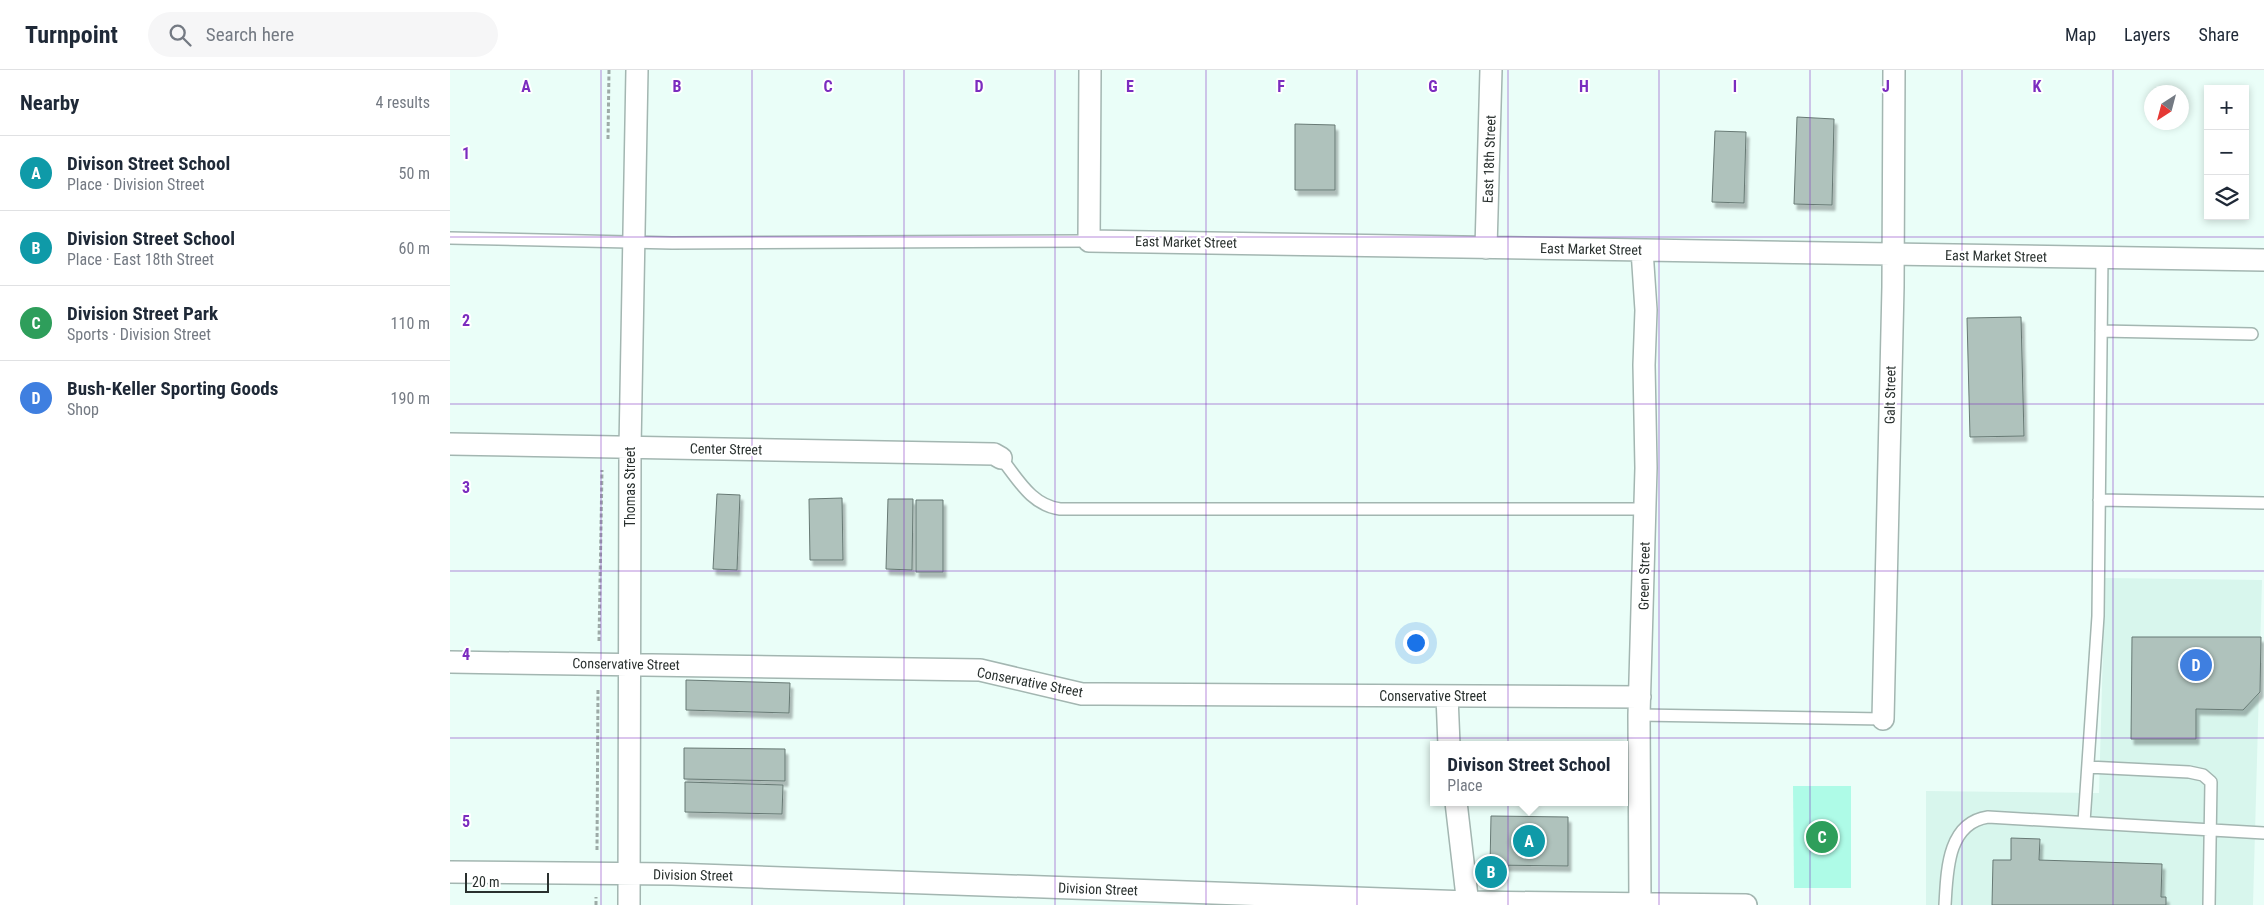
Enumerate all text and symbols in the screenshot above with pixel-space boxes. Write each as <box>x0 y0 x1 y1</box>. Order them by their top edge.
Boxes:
search box <box>148 12 498 57</box>
text: Turnpoint <box>25 21 118 49</box>
icon: search <box>166 21 194 49</box>
text: Search here <box>206 23 294 46</box>
text: Map <box>2065 24 2096 45</box>
text: Layers <box>2124 24 2171 45</box>
text: Share <box>2199 24 2239 45</box>
text: A <box>521 77 531 96</box>
text: B <box>673 77 682 96</box>
text: C <box>823 77 833 96</box>
text: D <box>974 77 984 96</box>
text: E <box>1126 77 1134 96</box>
text: F <box>1277 77 1285 96</box>
text: G <box>1428 77 1438 96</box>
text: H <box>1579 77 1589 96</box>
text: I <box>1733 77 1737 96</box>
text: J <box>1882 77 1890 96</box>
text: K <box>2033 77 2042 96</box>
north arrow <box>2144 85 2189 130</box>
map controls <box>2204 85 2249 220</box>
button: + <box>2204 85 2249 130</box>
text: Nearby <box>20 91 79 115</box>
text: 4 results <box>375 93 430 112</box>
street label: East 18th Street <box>1479 115 1499 203</box>
button: − <box>2204 130 2249 175</box>
text: 1 <box>462 144 470 163</box>
text: Divison Street School <box>67 152 230 175</box>
text: A <box>31 164 41 183</box>
text: 50 m <box>398 164 430 183</box>
text: Place · Division Street <box>67 175 205 194</box>
button: layers <box>2204 175 2249 220</box>
text: Division Street School <box>67 227 235 250</box>
street label: East Market Street <box>1135 233 1237 251</box>
text: B <box>32 239 40 258</box>
text: 60 m <box>398 239 430 258</box>
street label: East Market Street <box>1540 240 1642 258</box>
street label: East Market Street <box>1945 247 2047 265</box>
text: Place · East 18th Street <box>67 250 214 269</box>
text: Division Street Park <box>67 302 218 325</box>
text: 2 <box>462 311 470 330</box>
text: C <box>31 314 41 333</box>
text: 110 m <box>391 314 430 333</box>
text: Sports · Division Street <box>67 325 211 344</box>
street label: Galt Street <box>1881 366 1899 424</box>
text: Bush-Keller Sporting Goods <box>67 377 278 400</box>
text: D <box>31 389 41 408</box>
text: 190 m <box>391 389 430 408</box>
text: Shop <box>67 400 99 419</box>
street label: Center Street <box>690 440 762 458</box>
street label: Thomas Street <box>622 447 638 527</box>
text: 3 <box>462 478 470 497</box>
street label: Green Street <box>1635 542 1653 610</box>
your location <box>1403 630 1429 656</box>
text: 4 <box>462 645 470 664</box>
pin: D <box>2180 646 2212 684</box>
street label: Conservative Street <box>572 655 680 673</box>
street label: Conservative Street <box>976 664 1084 700</box>
street label: Conservative Street <box>1379 688 1487 704</box>
popup <box>1430 741 1628 806</box>
text: Divison Street School <box>1447 753 1611 776</box>
text: Place <box>1447 776 1482 795</box>
text: 5 <box>462 812 470 831</box>
pin: C <box>1806 818 1838 856</box>
pin: A <box>1513 822 1545 860</box>
pin: B <box>1475 853 1507 891</box>
street label: Division Street <box>653 866 733 884</box>
scale bar <box>465 870 549 893</box>
text: 20 m <box>472 874 500 890</box>
street label: Division Street <box>1058 880 1138 898</box>

